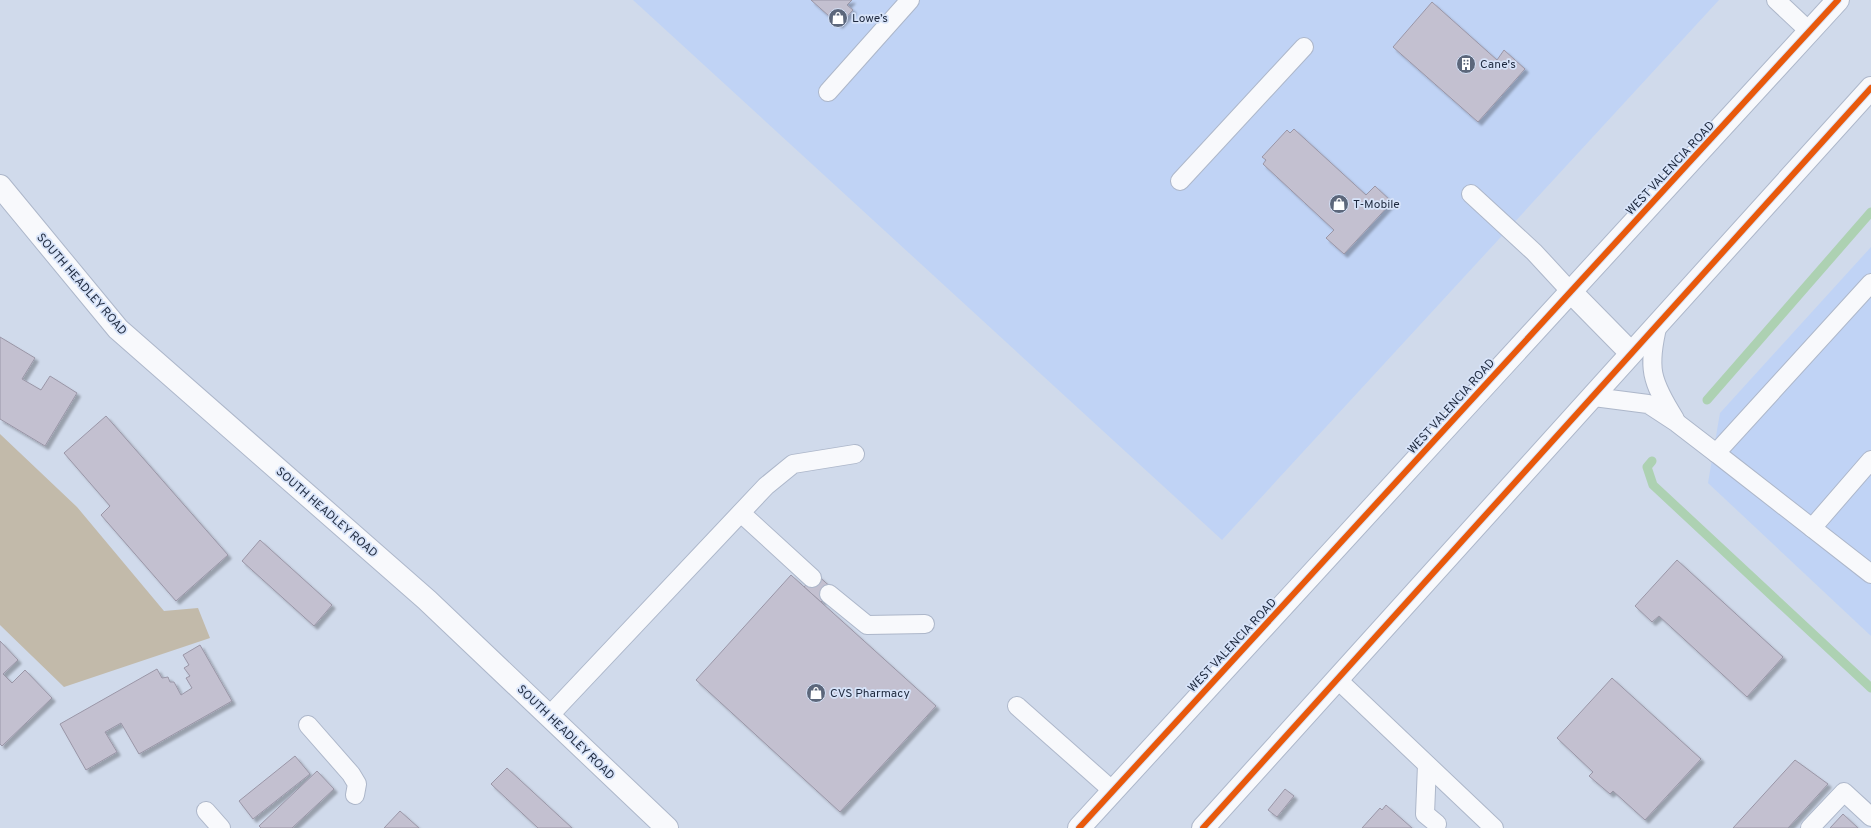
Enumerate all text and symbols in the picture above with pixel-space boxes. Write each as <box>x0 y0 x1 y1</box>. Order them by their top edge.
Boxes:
shop icon: Lowe’s <box>827 7 849 29</box>
place label: Lowe’s <box>852 11 888 27</box>
building icon: Cane's <box>1455 53 1477 75</box>
place label: Cane's <box>1480 57 1516 73</box>
street label: WEST VALENCIA ROAD <box>1623 118 1719 219</box>
shop icon: T-Mobile <box>1328 193 1350 215</box>
place label: T-Mobile <box>1353 197 1400 213</box>
street label: SOUTH HEADLEY ROAD <box>33 230 130 339</box>
street label: WEST VALENCIA ROAD <box>1405 355 1499 458</box>
street label: SOUTH HEADLEY ROAD <box>272 464 381 561</box>
street label: WEST VALENCIA ROAD <box>1185 595 1281 696</box>
street label: SOUTH HEADLEY ROAD <box>513 682 618 784</box>
shop icon: CVS Pharmacy <box>805 682 827 704</box>
place label: CVS Pharmacy <box>830 686 910 702</box>

